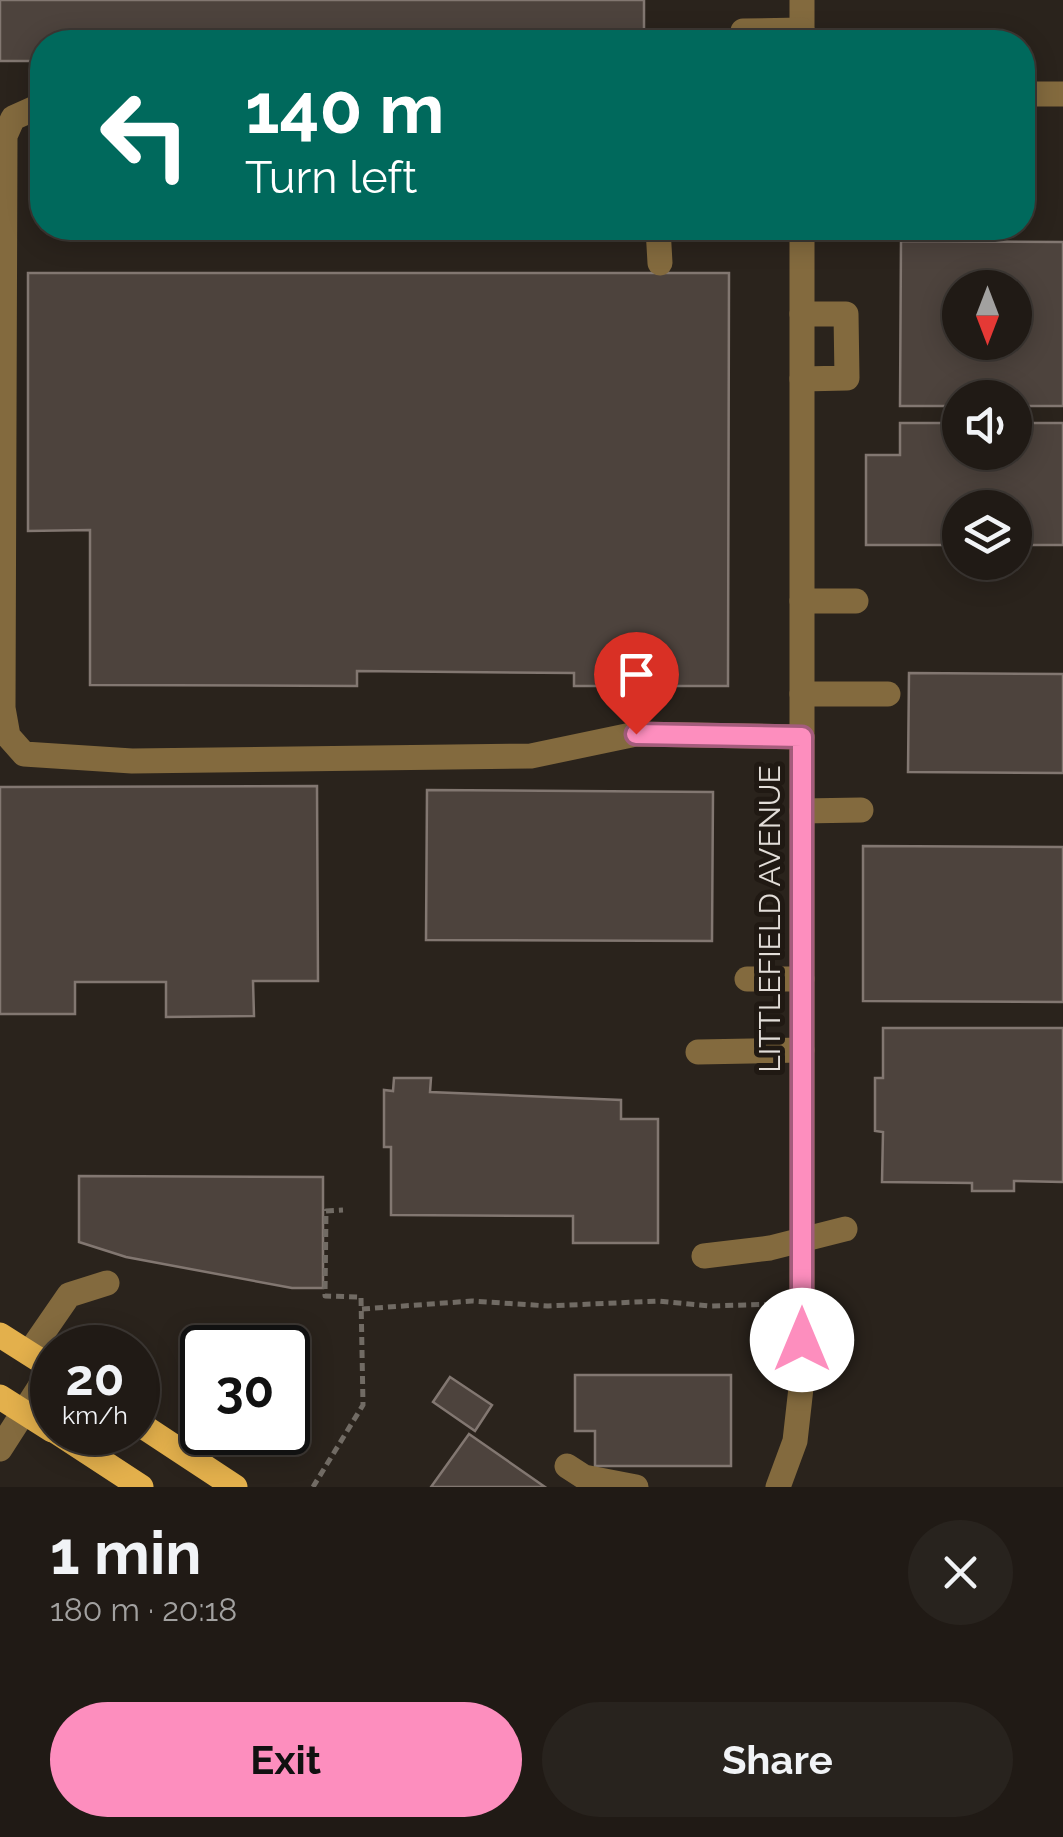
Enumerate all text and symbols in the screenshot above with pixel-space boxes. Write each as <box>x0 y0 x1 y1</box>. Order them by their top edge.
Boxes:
text: 140 m <box>245 67 445 149</box>
icon: left <box>80 70 210 200</box>
text: Turn left <box>245 151 417 204</box>
north arrow <box>942 270 1032 360</box>
map controls <box>942 270 1032 580</box>
button: sound <box>942 380 1032 470</box>
button: layers <box>942 490 1032 580</box>
pin <box>594 632 679 735</box>
icon: arrive <box>609 647 664 702</box>
street label: LITTLEFIELD AVENUE <box>752 765 787 1073</box>
position arrow <box>750 1288 854 1392</box>
speed limit sign: 30 <box>180 1325 310 1455</box>
text: 20 <box>66 1348 124 1407</box>
text: km/h <box>62 1400 128 1430</box>
text: 1 min <box>50 1518 201 1588</box>
button: close <box>908 1520 1013 1625</box>
text: 180 m · 20:18 <box>50 1591 237 1628</box>
button: Exit <box>50 1702 522 1817</box>
button: Share <box>542 1702 1013 1817</box>

